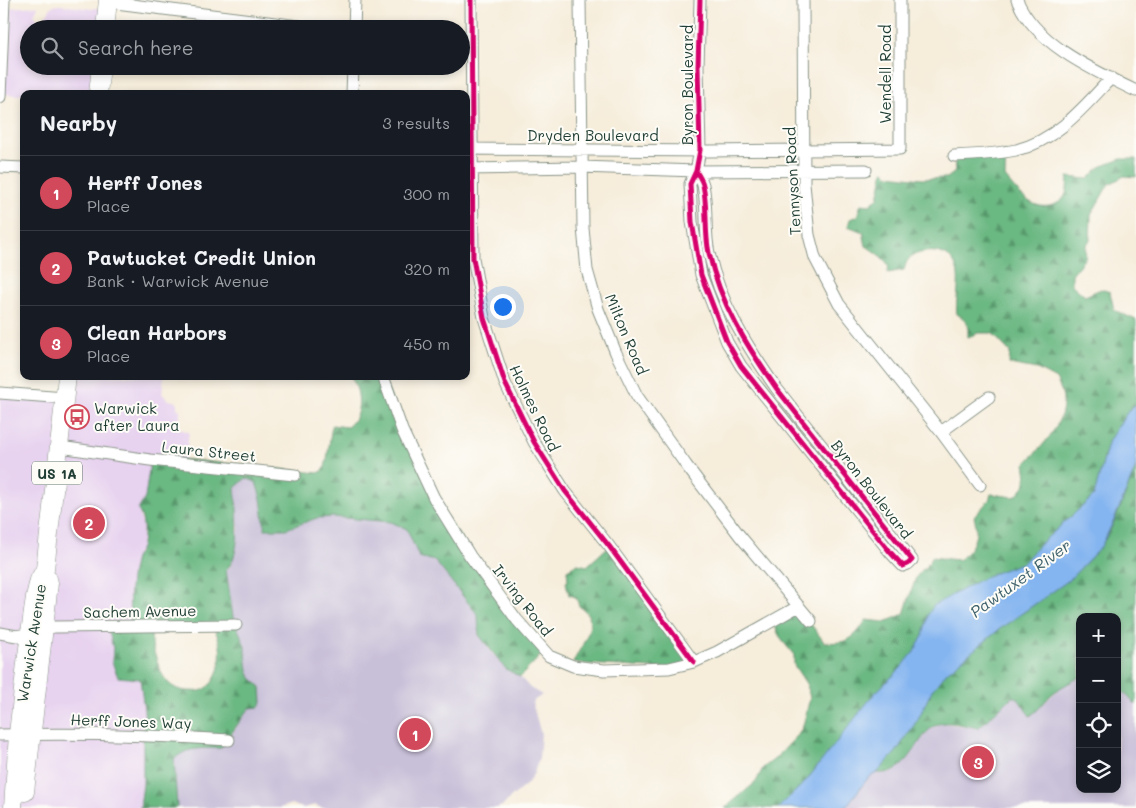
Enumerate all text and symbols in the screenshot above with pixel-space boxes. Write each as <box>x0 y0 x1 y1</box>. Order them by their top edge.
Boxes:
search box <box>20 20 470 75</box>
street label: Wendell Road <box>875 24 895 124</box>
street label: Byron Boulevard <box>677 25 697 145</box>
icon: search <box>38 34 66 62</box>
text: Search here <box>78 35 194 60</box>
text: Nearby <box>40 109 117 136</box>
text: 3 results <box>382 112 450 133</box>
street label: Dryden Boulevard <box>527 125 659 145</box>
street label: Tennyson Road <box>779 126 805 236</box>
text: Herff Jones <box>87 170 202 195</box>
text: 1 <box>52 183 60 204</box>
text: 300 m <box>403 183 450 204</box>
text: Place <box>87 195 130 216</box>
text: Pawtucket Credit Union <box>87 245 316 270</box>
text: 2 <box>52 258 60 279</box>
text: 320 m <box>404 258 450 279</box>
text: Bank · Warwick Avenue <box>87 270 269 291</box>
street label: Milton Road <box>601 290 653 378</box>
your location <box>490 294 516 320</box>
text: Clean Harbors <box>87 320 227 345</box>
text: 3 <box>51 333 61 354</box>
text: 450 m <box>404 333 450 354</box>
text: Place <box>87 345 130 366</box>
street label: Holmes Road <box>505 361 565 455</box>
place label: Warwick after Laura <box>94 398 180 435</box>
bus stop icon: Warwick after Laura <box>64 404 90 430</box>
street label: Byron Boulevard <box>827 435 917 543</box>
street label: Laura Street <box>161 436 257 466</box>
road number: US 1A <box>32 462 82 484</box>
pin: 2 <box>73 504 105 542</box>
water label: Pawtuxet River <box>965 534 1075 622</box>
street label: Irving Road <box>489 560 557 640</box>
street label: Warwick Avenue <box>12 582 50 704</box>
street label: Sachem Avenue <box>83 600 197 622</box>
map controls <box>1076 613 1121 793</box>
button: + <box>1076 613 1121 658</box>
button: − <box>1076 658 1121 703</box>
button: locate <box>1076 703 1121 748</box>
street label: Herff Jones Way <box>70 709 192 733</box>
pin: 1 <box>399 715 431 753</box>
pin: 3 <box>962 743 994 781</box>
button: layers <box>1076 748 1121 793</box>

